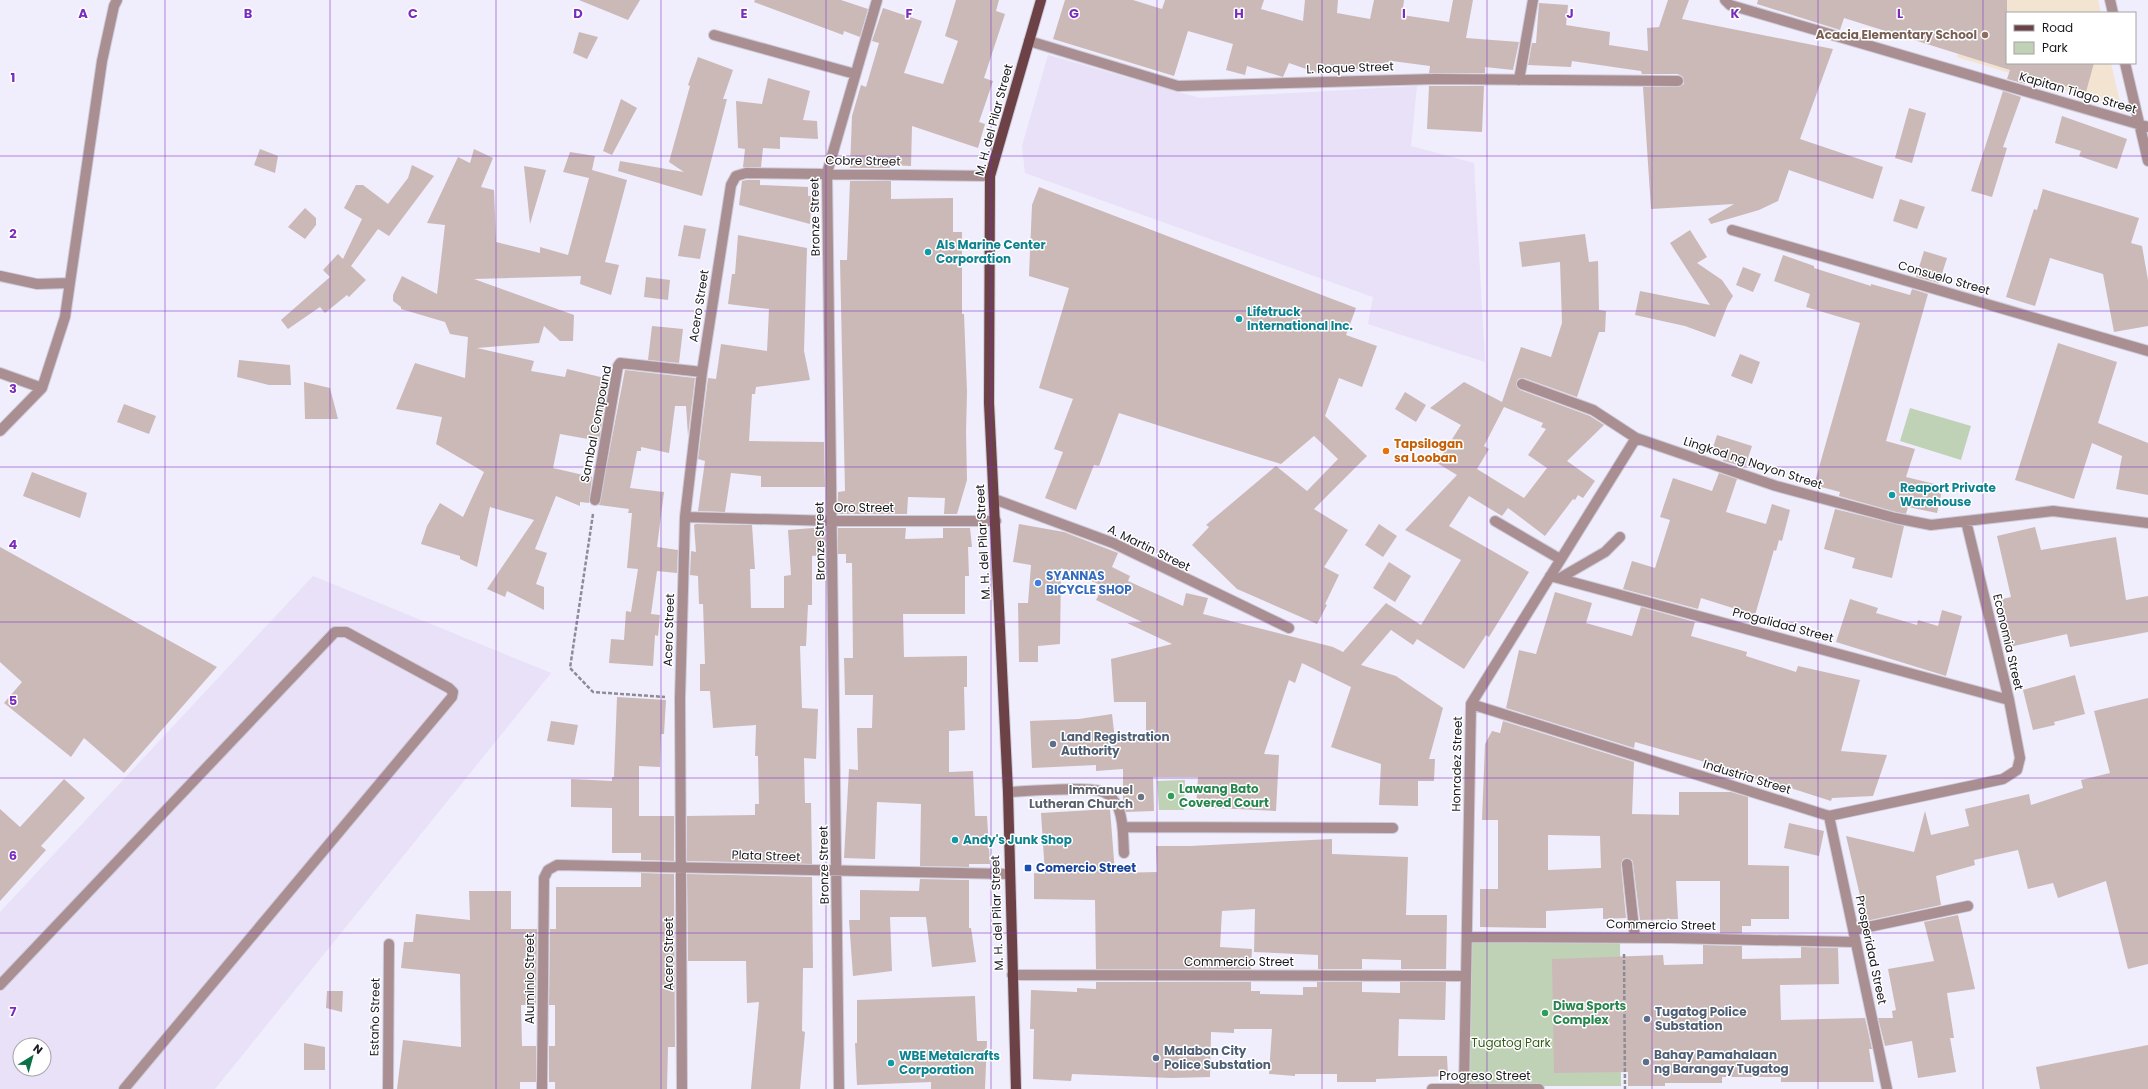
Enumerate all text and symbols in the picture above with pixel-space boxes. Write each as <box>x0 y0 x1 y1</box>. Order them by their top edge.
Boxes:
text: A <box>78 4 88 23</box>
text: B <box>244 4 253 23</box>
text: C <box>408 4 418 23</box>
text: D <box>573 4 583 23</box>
text: E <box>740 4 748 23</box>
text: F <box>905 4 913 23</box>
text: G <box>1069 4 1079 23</box>
text: H <box>1234 4 1244 23</box>
text: I <box>1402 4 1406 23</box>
text: J <box>1566 4 1574 23</box>
text: K <box>1730 4 1740 23</box>
text: L <box>1897 4 1903 23</box>
legend <box>2006 12 2136 64</box>
text: Road <box>2042 19 2073 36</box>
place label: Acacia Elementary School <box>1816 26 1977 43</box>
marker: Acacia Elementary School <box>1980 30 1990 40</box>
text: Park <box>2042 39 2069 56</box>
street label: L. Roque Street <box>1306 57 1394 78</box>
street label: M. H. del Pilar Street <box>970 62 1017 178</box>
text: 1 <box>11 68 15 87</box>
street label: Kapitan Tiago Street <box>2017 68 2139 117</box>
street label: Cobre Street <box>825 151 901 170</box>
street label: Bronze Street <box>805 178 824 256</box>
text: 2 <box>9 224 17 243</box>
place label: Als Marine Center Corporation <box>936 236 1046 267</box>
marker: Als Marine Center Corporation <box>923 247 933 257</box>
street label: Consuelo Street <box>1896 256 1992 299</box>
street label: Acero Street <box>684 268 713 343</box>
place label: Lifetruck International Inc. <box>1247 303 1353 334</box>
marker: Lifetruck International Inc. <box>1234 314 1244 324</box>
street label: Sambal Compound <box>576 364 615 484</box>
text: 3 <box>9 379 17 398</box>
street label: Lingkod ng Nayon Street <box>1682 432 1825 493</box>
place label: Tapsilogan sa Looban <box>1394 435 1463 466</box>
marker: Tapsilogan sa Looban <box>1381 446 1391 456</box>
place label: Reaport Private Warehouse <box>1900 479 1996 510</box>
street label: M. H. del Pilar Street <box>971 484 994 600</box>
marker: Reaport Private Warehouse <box>1887 490 1897 500</box>
street label: Oro Street <box>834 499 894 516</box>
street label: Bronze Street <box>810 502 829 580</box>
street label: A. Martin Street <box>1105 520 1193 575</box>
text: 4 <box>9 535 18 554</box>
place label: SYANNAS BICYCLE SHOP <box>1046 567 1132 598</box>
marker: SYANNAS BICYCLE SHOP <box>1033 578 1043 588</box>
street label: Economia Street <box>1989 592 2028 692</box>
street label: Acero Street <box>659 593 678 667</box>
street label: Progalidad Street <box>1731 603 1836 646</box>
text: 5 <box>9 691 17 710</box>
street label: Honradez Street <box>1447 716 1466 812</box>
place label: Land Registration Authority <box>1061 728 1170 759</box>
marker: Land Registration Authority <box>1048 739 1058 749</box>
street label: Industria Street <box>1701 755 1793 798</box>
place label: Lawang Bato Covered Court <box>1179 780 1269 811</box>
place label: Immanuel Lutheran Church <box>1029 781 1133 812</box>
marker: Lawang Bato Covered Court <box>1166 791 1176 801</box>
marker: Immanuel Lutheran Church <box>1136 792 1146 802</box>
street label: Bronze Street <box>814 826 833 904</box>
place label: Andy's Junk Shop <box>963 831 1072 848</box>
marker: Andy's Junk Shop <box>950 835 960 845</box>
text: 6 <box>9 846 17 865</box>
street label: Plata Street <box>731 846 801 865</box>
street label: M. H. del Pilar Street <box>986 855 1007 971</box>
place label: Comercio Street <box>1036 859 1136 876</box>
marker: Comercio Street <box>1023 863 1033 873</box>
street label: Prosperidad Street <box>1852 894 1891 1006</box>
street label: Commercio Street <box>1606 915 1716 934</box>
street label: Acero Street <box>660 917 677 991</box>
street label: Aluminio Street <box>521 934 538 1024</box>
street label: Commercio Street <box>1184 953 1294 970</box>
street label: Estaño Street <box>365 978 384 1056</box>
place label: Diwa Sports Complex <box>1553 997 1627 1028</box>
text: 7 <box>10 1002 17 1021</box>
place label: Tugatog Police Substation <box>1655 1003 1747 1034</box>
marker: Diwa Sports Complex <box>1540 1008 1550 1018</box>
marker: Tugatog Police Substation <box>1642 1014 1652 1024</box>
park label: Tugatog Park <box>1471 1034 1552 1051</box>
north arrow <box>12 1037 52 1077</box>
text: N <box>30 1040 46 1058</box>
place label: Malabon City Police Substation <box>1164 1042 1271 1073</box>
place label: Bahay Pamahalaan ng Barangay Tugatog <box>1654 1046 1789 1077</box>
place label: WBE Metalcrafts Corporation <box>899 1047 1000 1078</box>
marker: Malabon City Police Substation <box>1151 1053 1161 1063</box>
marker: Bahay Pamahalaan ng Barangay Tugatog <box>1641 1057 1651 1067</box>
marker: WBE Metalcrafts Corporation <box>886 1058 896 1068</box>
street label: Progreso Street <box>1439 1067 1531 1084</box>

